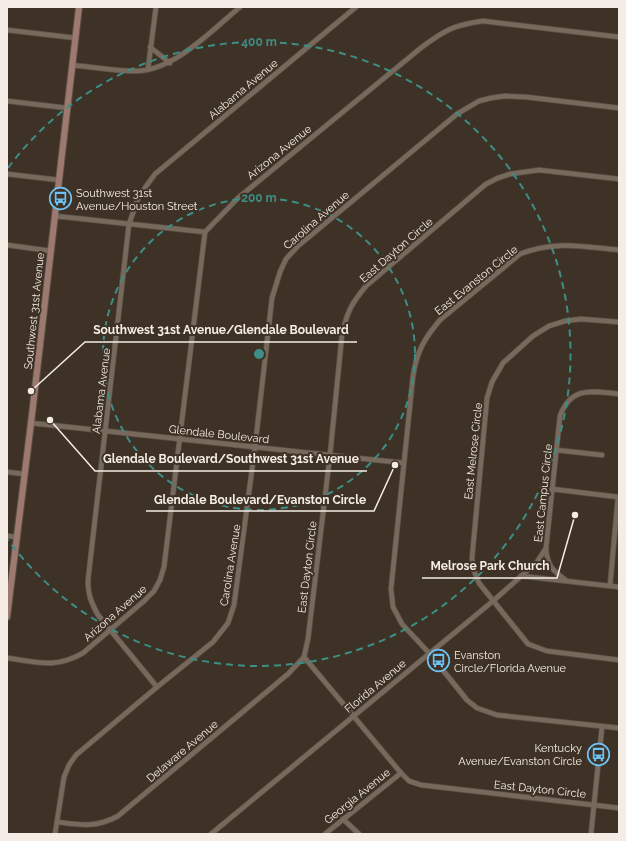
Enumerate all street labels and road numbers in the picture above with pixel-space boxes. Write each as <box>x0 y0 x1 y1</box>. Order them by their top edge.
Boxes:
street label: Alabama Avenue <box>206 56 281 122</box>
street label: Arizona Avenue <box>245 122 315 182</box>
street label: Carolina Avenue <box>281 188 352 252</box>
street label: East Dayton Circle <box>357 215 436 286</box>
street label: East Evanston Circle <box>432 243 521 318</box>
street label: Southwest 31st Avenue <box>22 251 47 370</box>
street label: Alabama Avenue <box>90 347 113 435</box>
street label: East Melrose Circle <box>462 401 485 500</box>
street label: Glendale Boulevard <box>168 423 270 446</box>
street label: East Campus Circle <box>532 443 555 543</box>
street label: East Dayton Circle <box>295 520 320 614</box>
street label: Carolina Avenue <box>218 523 243 607</box>
street label: Arizona Avenue <box>81 582 150 644</box>
street label: Florida Avenue <box>342 657 409 716</box>
street label: Delaware Avenue <box>144 717 221 785</box>
street label: Georgia Avenue <box>322 766 393 827</box>
street label: East Dayton Circle <box>493 778 587 801</box>

